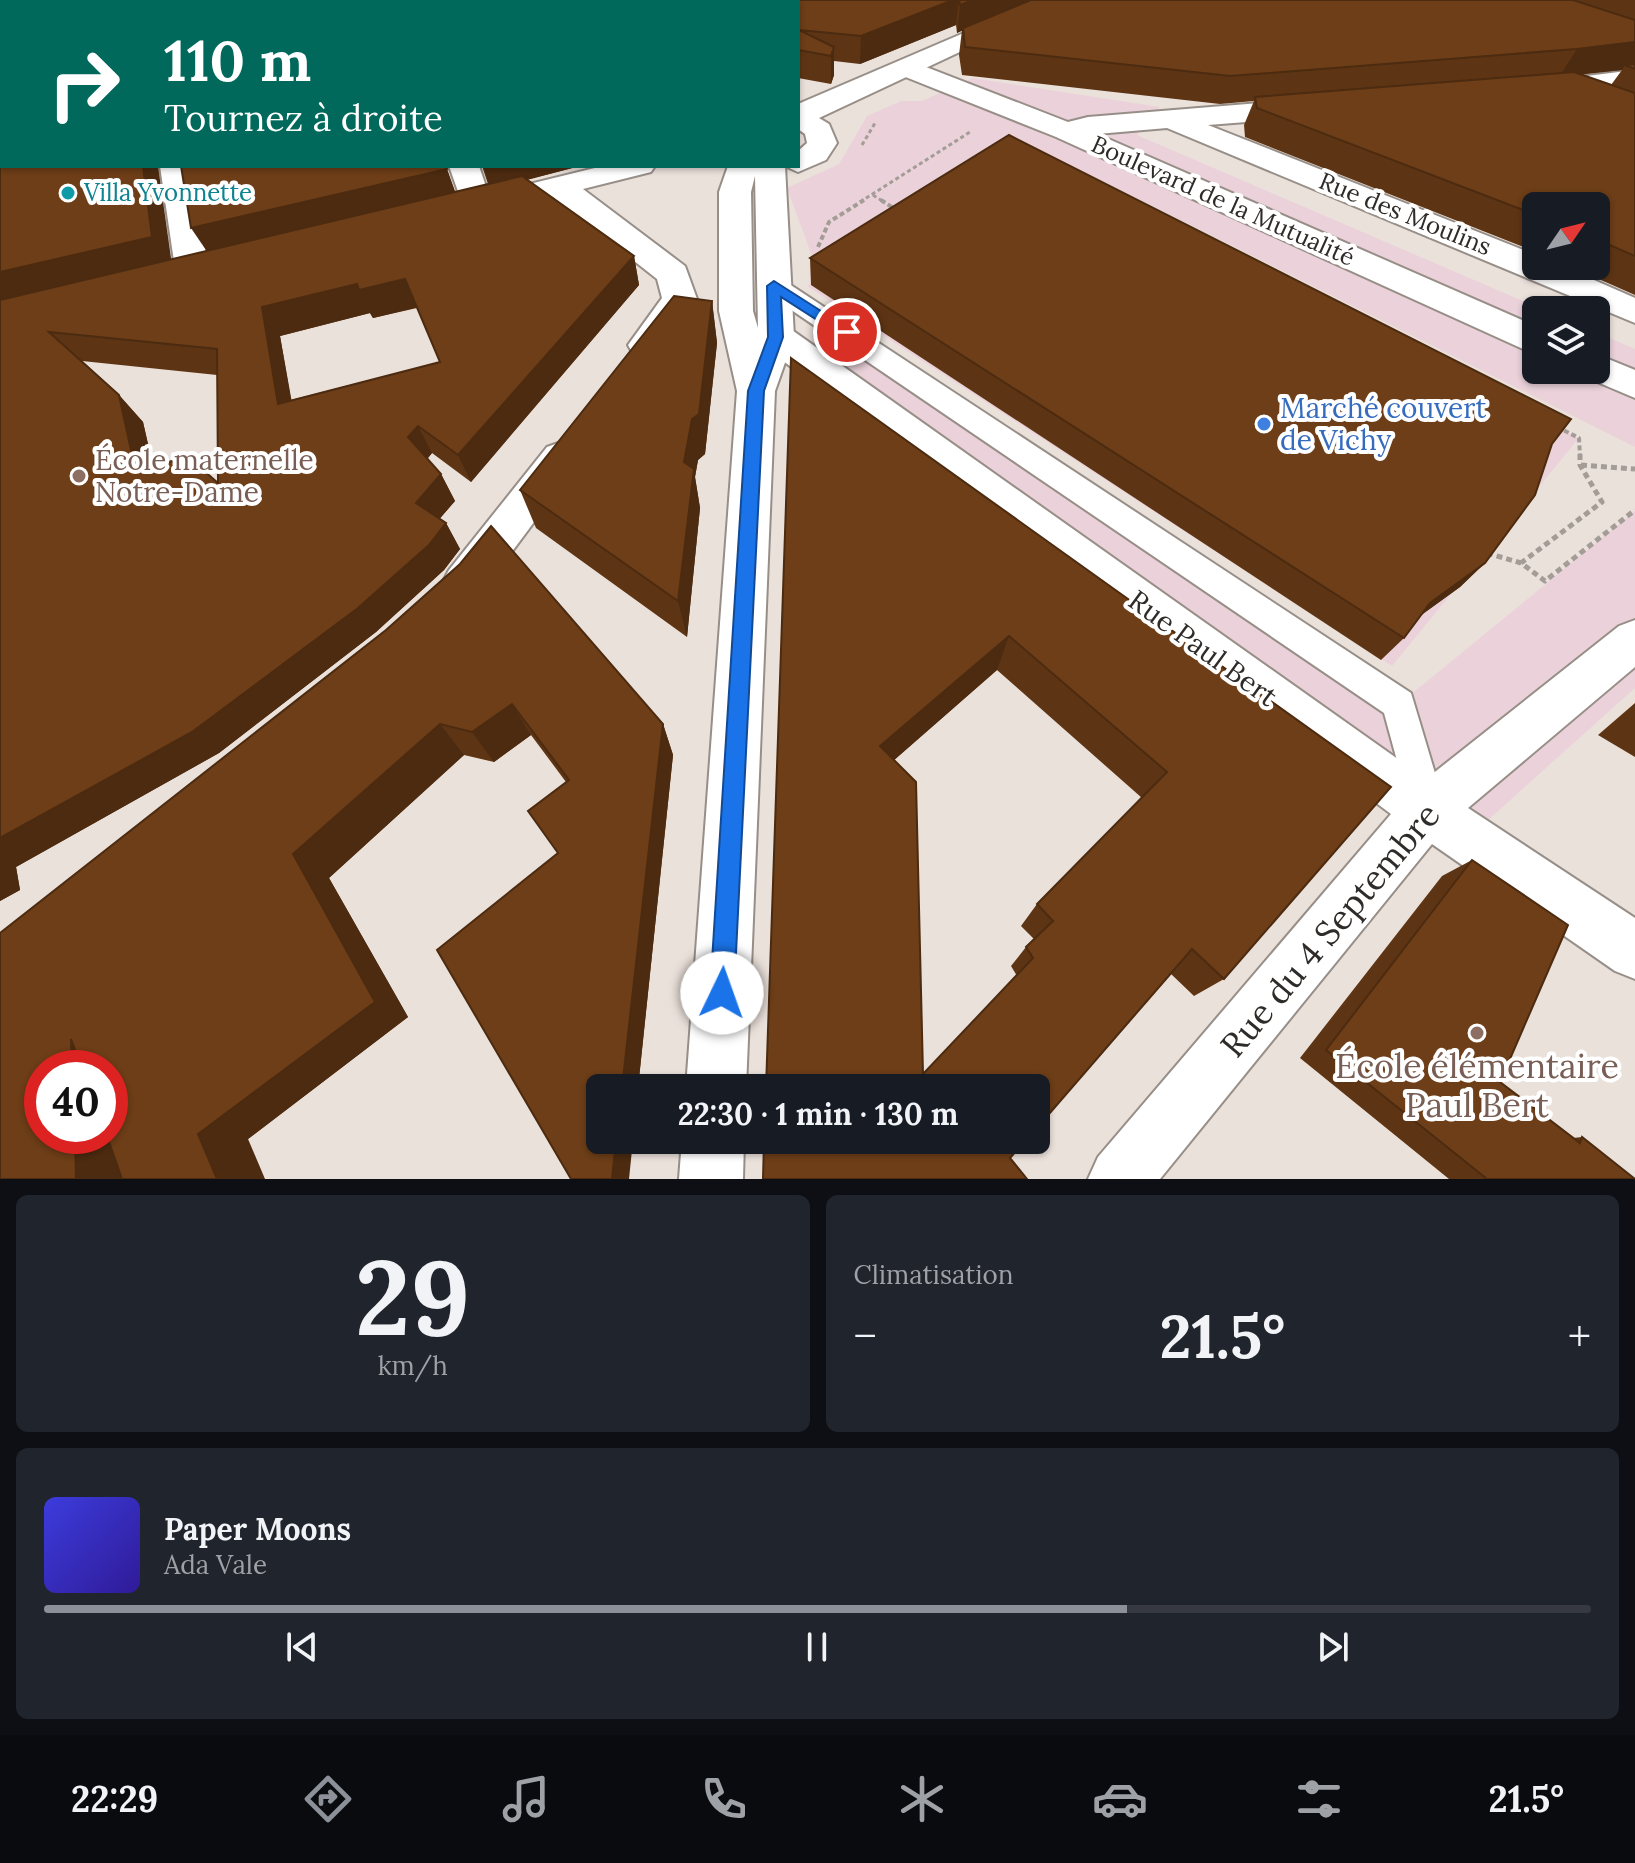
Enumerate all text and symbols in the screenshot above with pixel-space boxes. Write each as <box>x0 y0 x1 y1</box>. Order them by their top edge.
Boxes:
text: 110 m <box>164 25 311 96</box>
icon: right <box>32 32 136 136</box>
text: Tournez à droite <box>164 95 443 141</box>
street label: Boulevard de la Mutualité <box>1087 128 1360 273</box>
street label: Rue des Moulins <box>1315 165 1496 262</box>
place label: Villa Yvonnette <box>83 177 252 208</box>
marker: Villa Yvonnette <box>59 184 77 202</box>
north arrow <box>1522 192 1610 280</box>
map controls <box>1522 192 1610 384</box>
button: layers <box>1522 296 1610 384</box>
pin <box>813 298 881 366</box>
icon: arrive <box>825 310 869 354</box>
place label: Marché couvert de Vichy <box>1280 390 1486 458</box>
marker: Marché couvert de Vichy <box>1255 415 1273 433</box>
place label: École maternelle Notre-Dame <box>95 442 314 510</box>
marker: École maternelle Notre-Dame <box>70 467 88 485</box>
street label: Rue Paul Bert <box>1121 582 1285 714</box>
street label: Rue du 4 Septembre <box>1211 794 1449 1066</box>
position arrow <box>680 951 764 1035</box>
marker: École élémentaire Paul Bert <box>1468 1024 1486 1042</box>
place label: École élémentaire Paul Bert <box>1335 1044 1619 1126</box>
speed limit sign: 40 <box>24 1050 128 1154</box>
text: 22:30 · 1 min · 130 m <box>678 1095 958 1133</box>
text: 29 <box>355 1230 470 1363</box>
text: Climatisation <box>854 1258 1014 1291</box>
text: 21.5° <box>1159 1298 1285 1374</box>
text: − <box>854 1308 877 1364</box>
text: + <box>1568 1308 1591 1364</box>
text: km/h <box>378 1349 448 1382</box>
text: Paper Moons <box>164 1510 351 1548</box>
text: Ada Vale <box>164 1548 267 1581</box>
icon: previous <box>280 1625 324 1669</box>
icon: pause <box>795 1625 839 1669</box>
icon: next <box>1311 1625 1355 1669</box>
icon: directions <box>300 1771 356 1827</box>
icon: music <box>498 1771 554 1827</box>
icon: phone <box>696 1771 752 1827</box>
icon: climate <box>894 1771 950 1827</box>
icon: car <box>1092 1771 1148 1827</box>
icon: filters <box>1291 1771 1347 1827</box>
text: 22:29 <box>71 1776 158 1822</box>
text: 21.5° <box>1489 1776 1564 1822</box>

